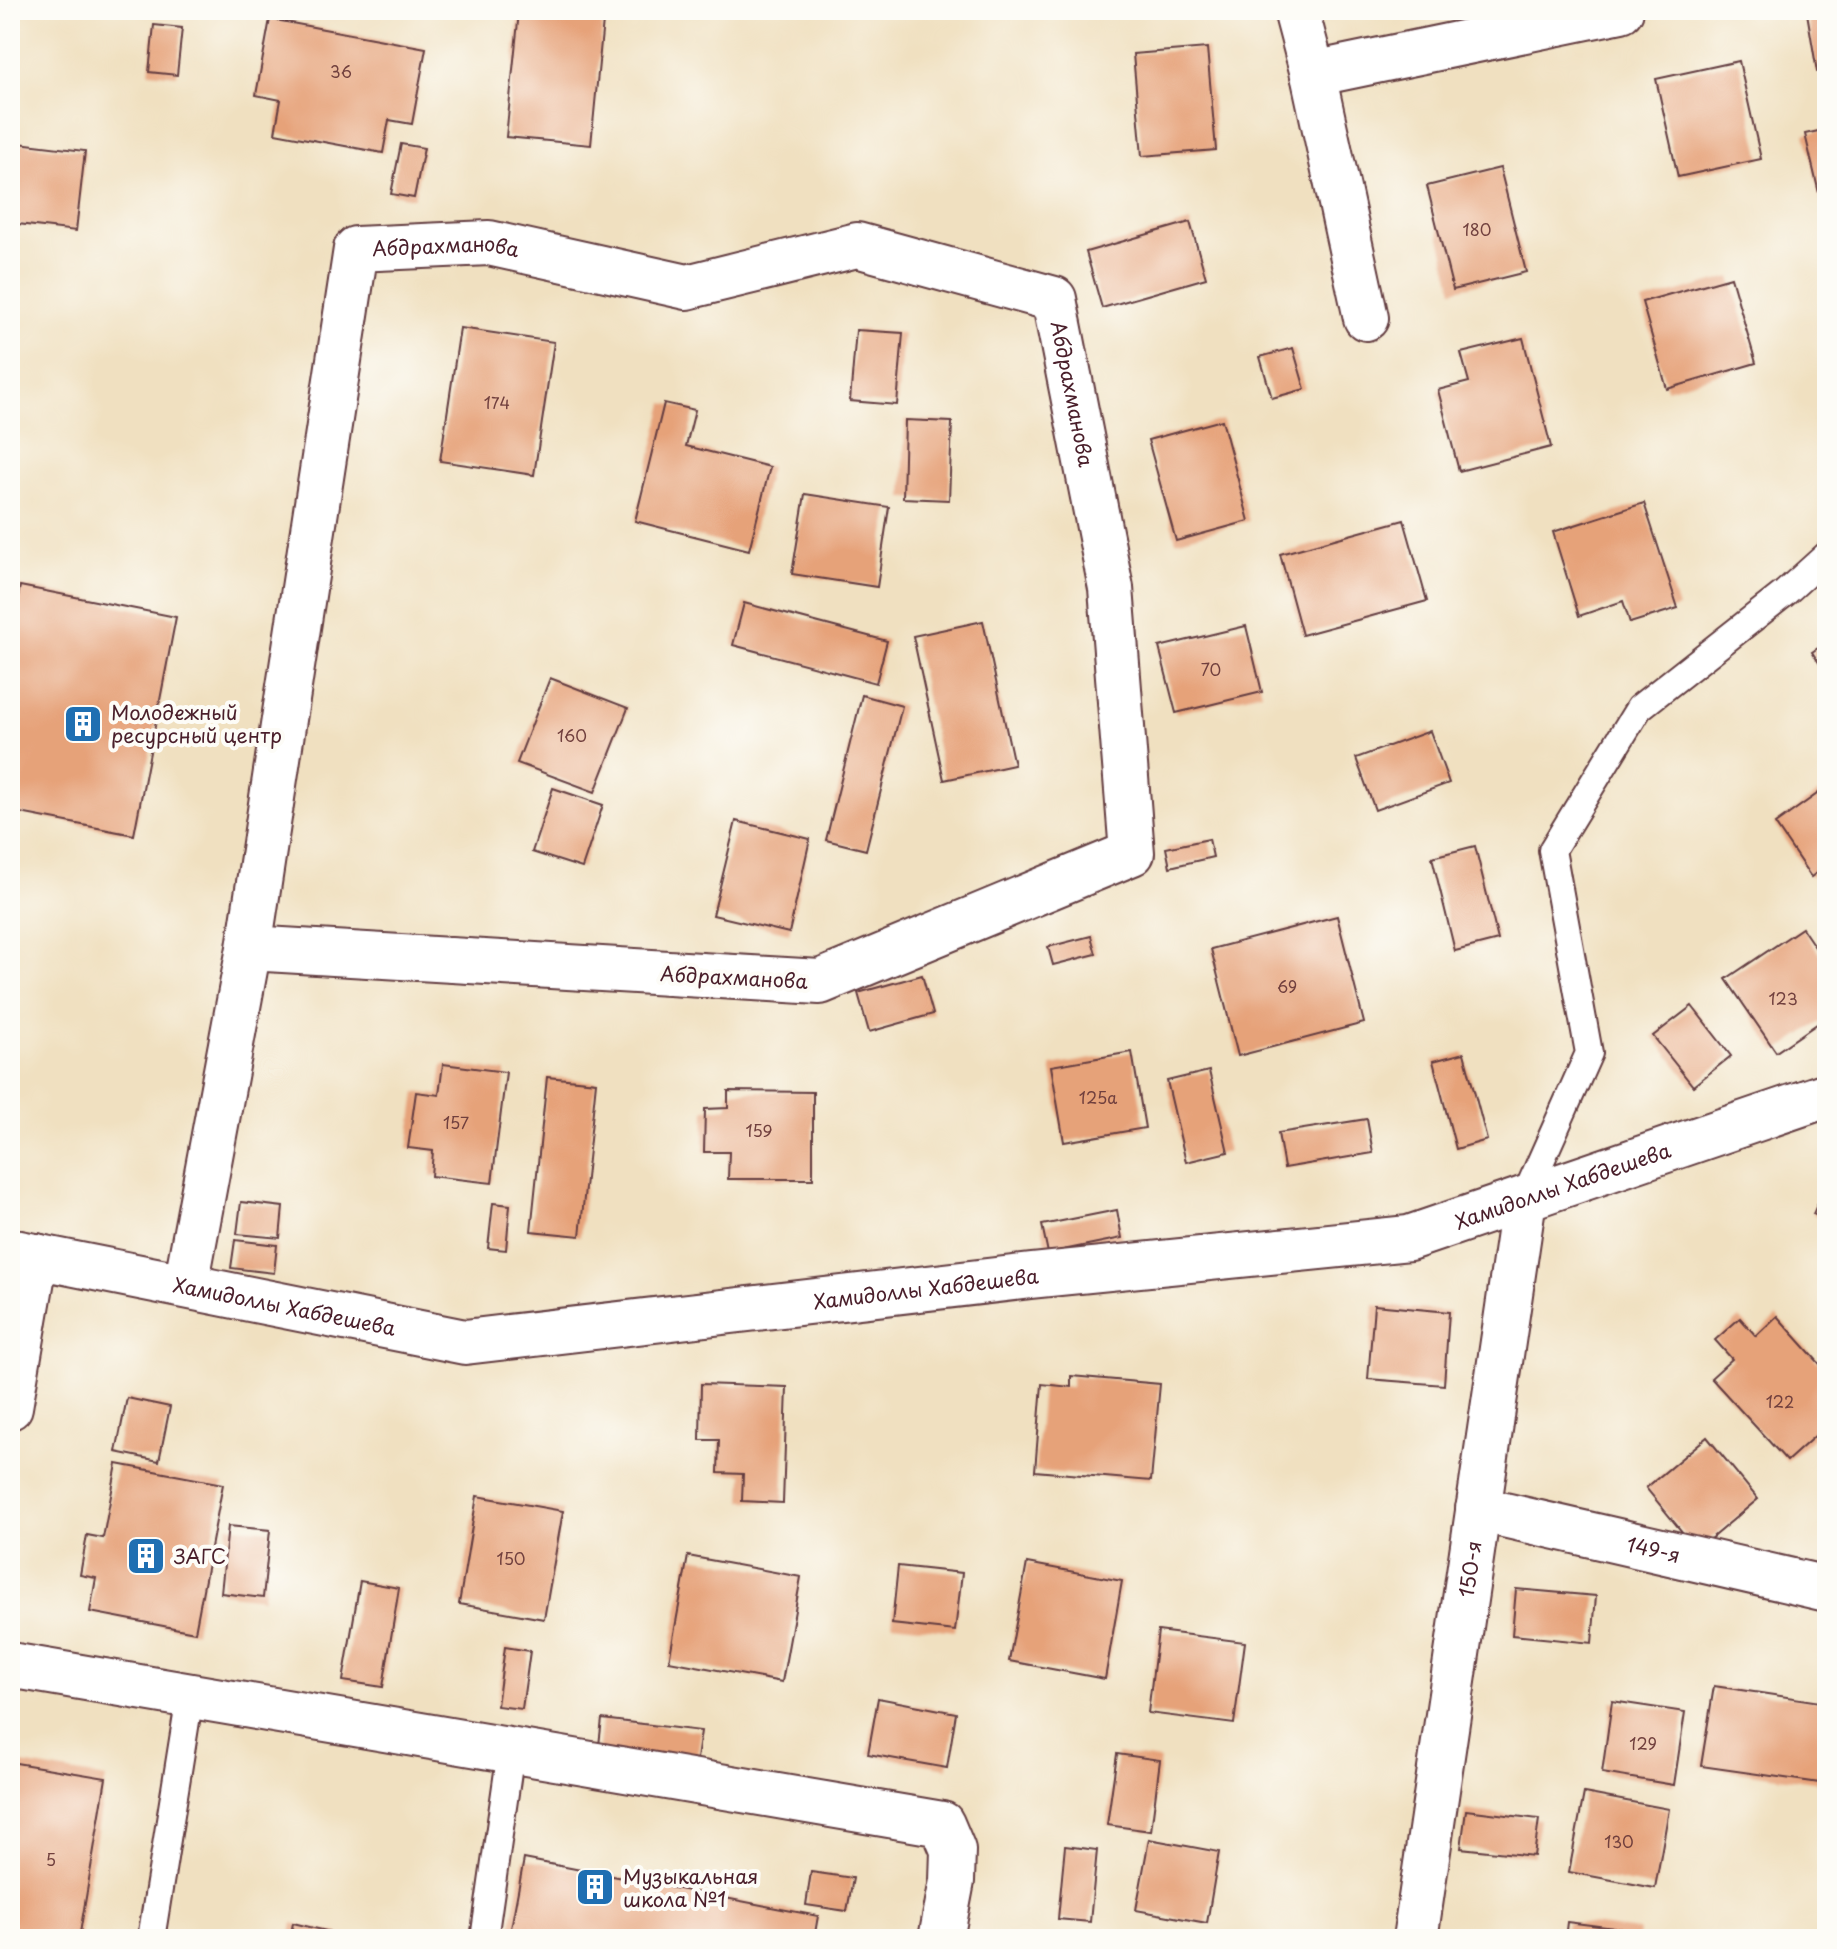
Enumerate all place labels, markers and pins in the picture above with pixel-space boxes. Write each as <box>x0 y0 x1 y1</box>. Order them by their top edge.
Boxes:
place label: Молодежный ресурсный центр <box>111 697 282 750</box>
building icon: Молодежный ресурсный центр <box>62 703 104 745</box>
building icon: ЗАГС <box>125 1535 167 1577</box>
place label: ЗАГС <box>173 1541 226 1571</box>
place label: Музыкальная школа №1 <box>623 1861 758 1914</box>
building icon: Музыкальная школа №1 <box>574 1866 616 1908</box>

